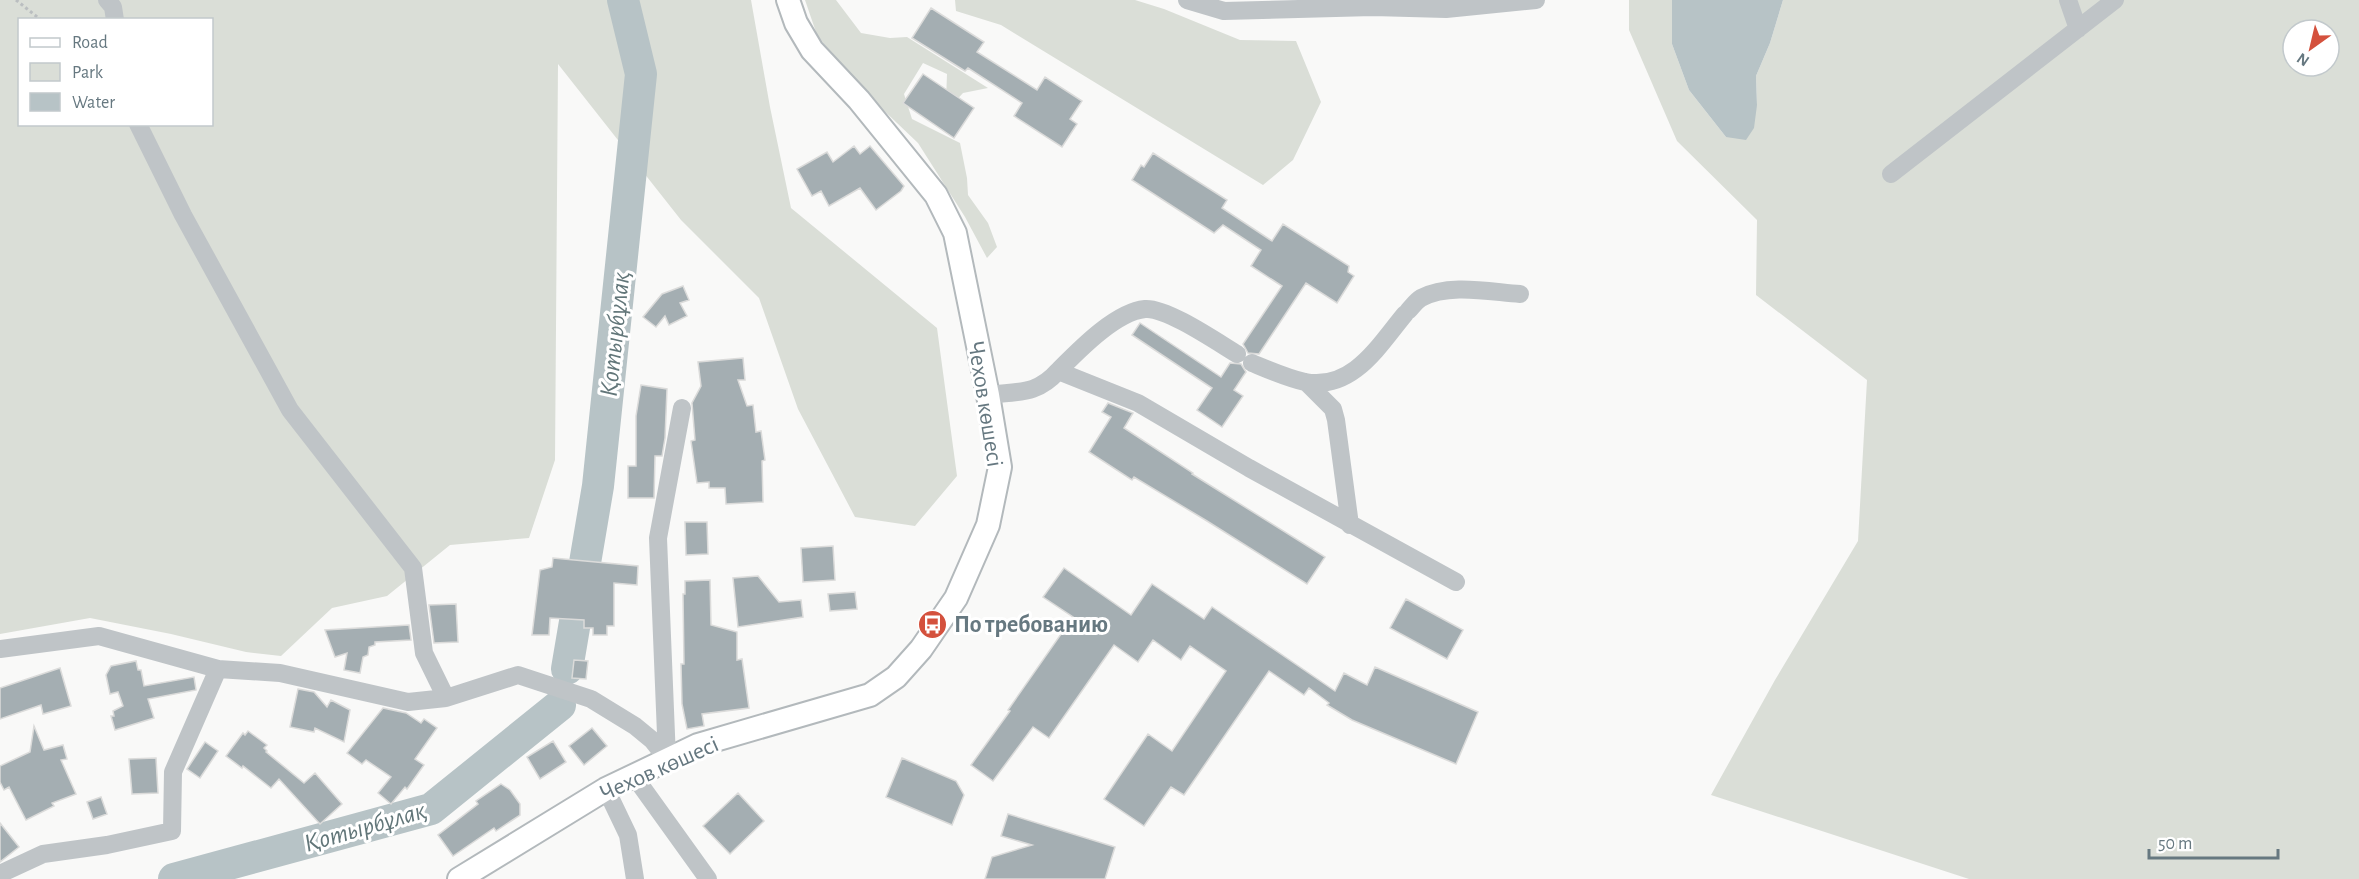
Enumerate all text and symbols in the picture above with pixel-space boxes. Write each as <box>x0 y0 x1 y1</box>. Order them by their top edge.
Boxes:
legend <box>18 18 213 126</box>
north arrow <box>2281 18 2341 78</box>
text: Road <box>72 34 108 52</box>
text: N <box>2294 50 2312 69</box>
text: Park <box>72 64 104 82</box>
text: Water <box>72 94 115 112</box>
water label: Қотырбұлақ <box>595 270 635 398</box>
street label: Чехов көшесі <box>963 340 1007 469</box>
bus stop icon: По требованию <box>917 608 949 640</box>
place label: По требованию <box>954 613 1108 637</box>
street label: Чехов көшесі <box>597 732 722 806</box>
water label: Қотырбұлақ <box>301 797 430 858</box>
scale bar <box>2149 822 2278 860</box>
text: 50 m <box>2158 835 2192 853</box>

